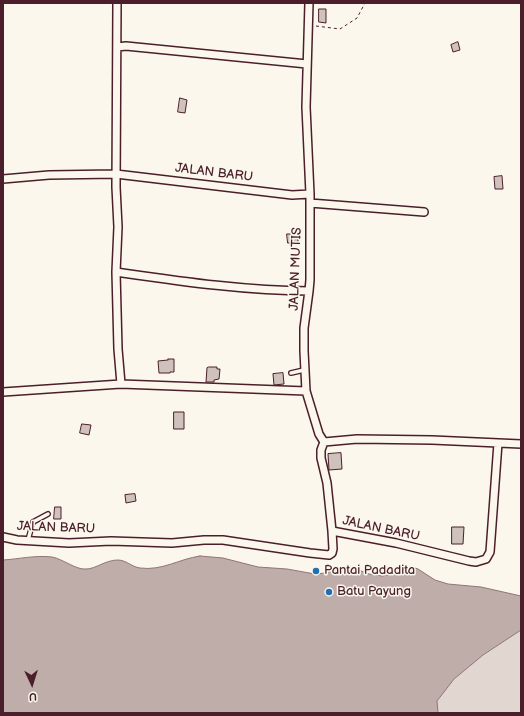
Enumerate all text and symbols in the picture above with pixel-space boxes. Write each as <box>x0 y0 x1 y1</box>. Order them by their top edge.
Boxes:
street label: JALAN BARU <box>174 160 254 186</box>
street label: JALAN MUTIS <box>287 227 305 311</box>
street label: JALAN BARU <box>341 513 421 545</box>
street label: JALAN BARU <box>17 519 95 537</box>
place label: Pantai Padadita <box>324 563 415 579</box>
marker: Pantai Padadita <box>311 566 321 576</box>
place label: Batu Payung <box>337 584 411 600</box>
marker: Batu Payung <box>324 587 334 597</box>
north arrow <box>12 664 52 704</box>
text: U <box>29 690 37 703</box>

